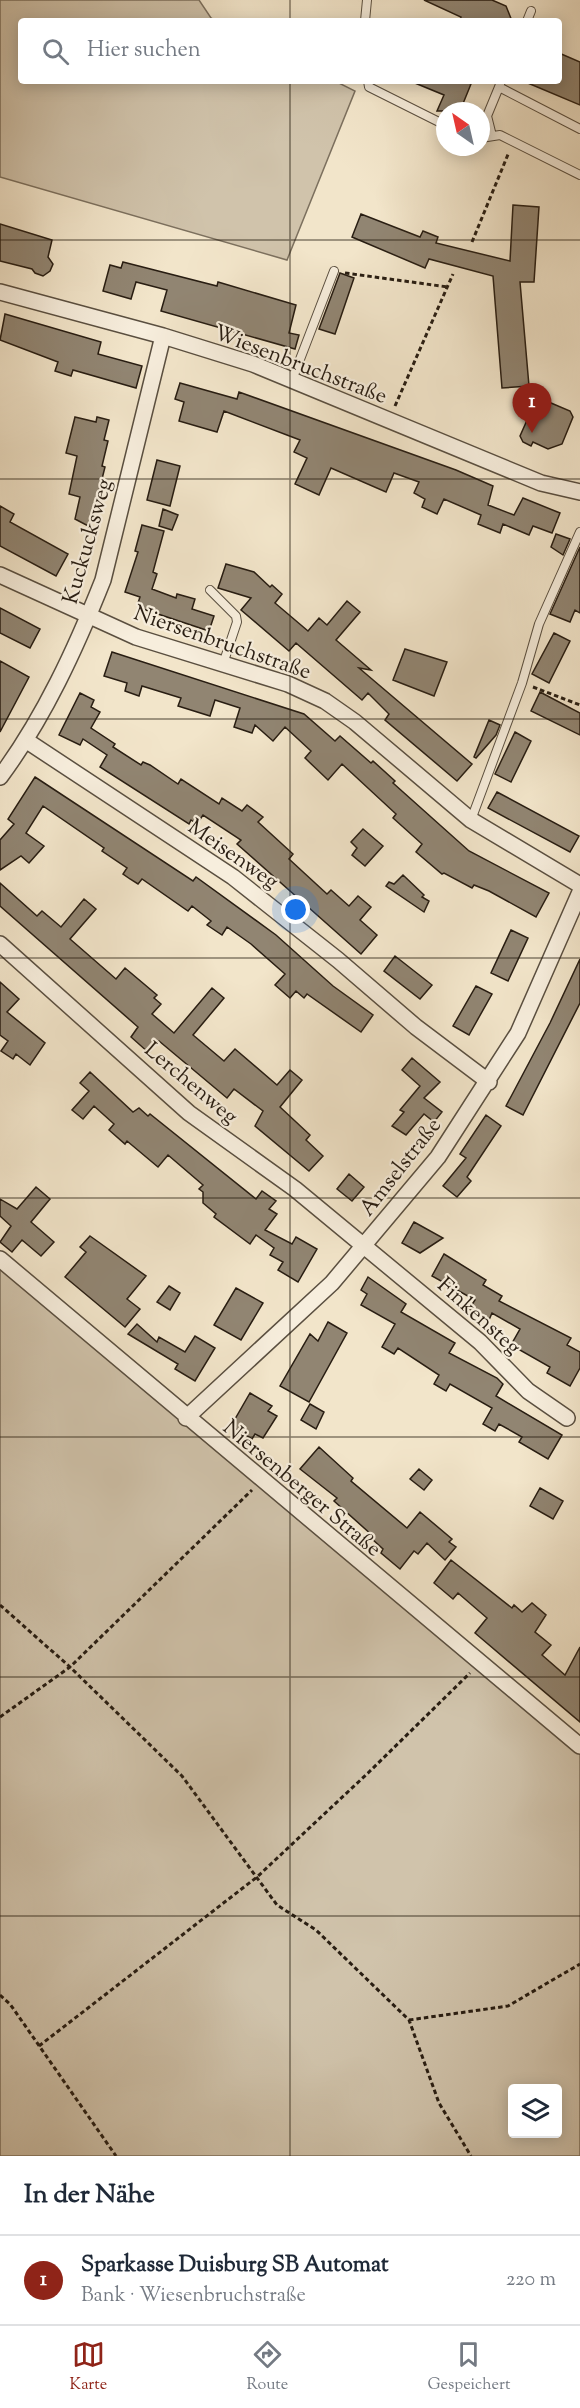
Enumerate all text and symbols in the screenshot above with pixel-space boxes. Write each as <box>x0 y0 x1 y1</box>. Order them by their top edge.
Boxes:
search box <box>18 18 562 84</box>
icon: search <box>39 35 72 68</box>
text: Hier suchen <box>87 35 201 67</box>
north arrow <box>436 102 490 156</box>
street label: Wiesenbruchstraße <box>209 318 391 414</box>
pin: 1 <box>512 384 552 433</box>
street label: Kuckucksweg <box>56 475 122 608</box>
street label: Niersenbruchstraße <box>129 598 315 689</box>
street label: Meisenweg <box>180 812 284 899</box>
your location <box>281 895 310 924</box>
street label: Lerchenweg <box>136 1035 244 1133</box>
street label: Amselstraße <box>353 1112 450 1224</box>
street label: Finkensteg <box>429 1271 527 1364</box>
street label: Niersenberger Straße <box>215 1413 388 1566</box>
map controls <box>508 2084 562 2138</box>
button: layers <box>508 2084 562 2138</box>
text: In der Nähe <box>24 2177 155 2214</box>
text: Sparkasse Duisburg SB Automat <box>81 2250 388 2282</box>
text: 1 <box>40 2266 47 2295</box>
text: 220 m <box>506 2266 556 2295</box>
text: Bank · Wiesenbruchstraße <box>81 2282 306 2311</box>
tab: Karte <box>70 2338 107 2397</box>
tab: Route <box>246 2338 288 2397</box>
tab: Gespeichert <box>427 2338 510 2397</box>

